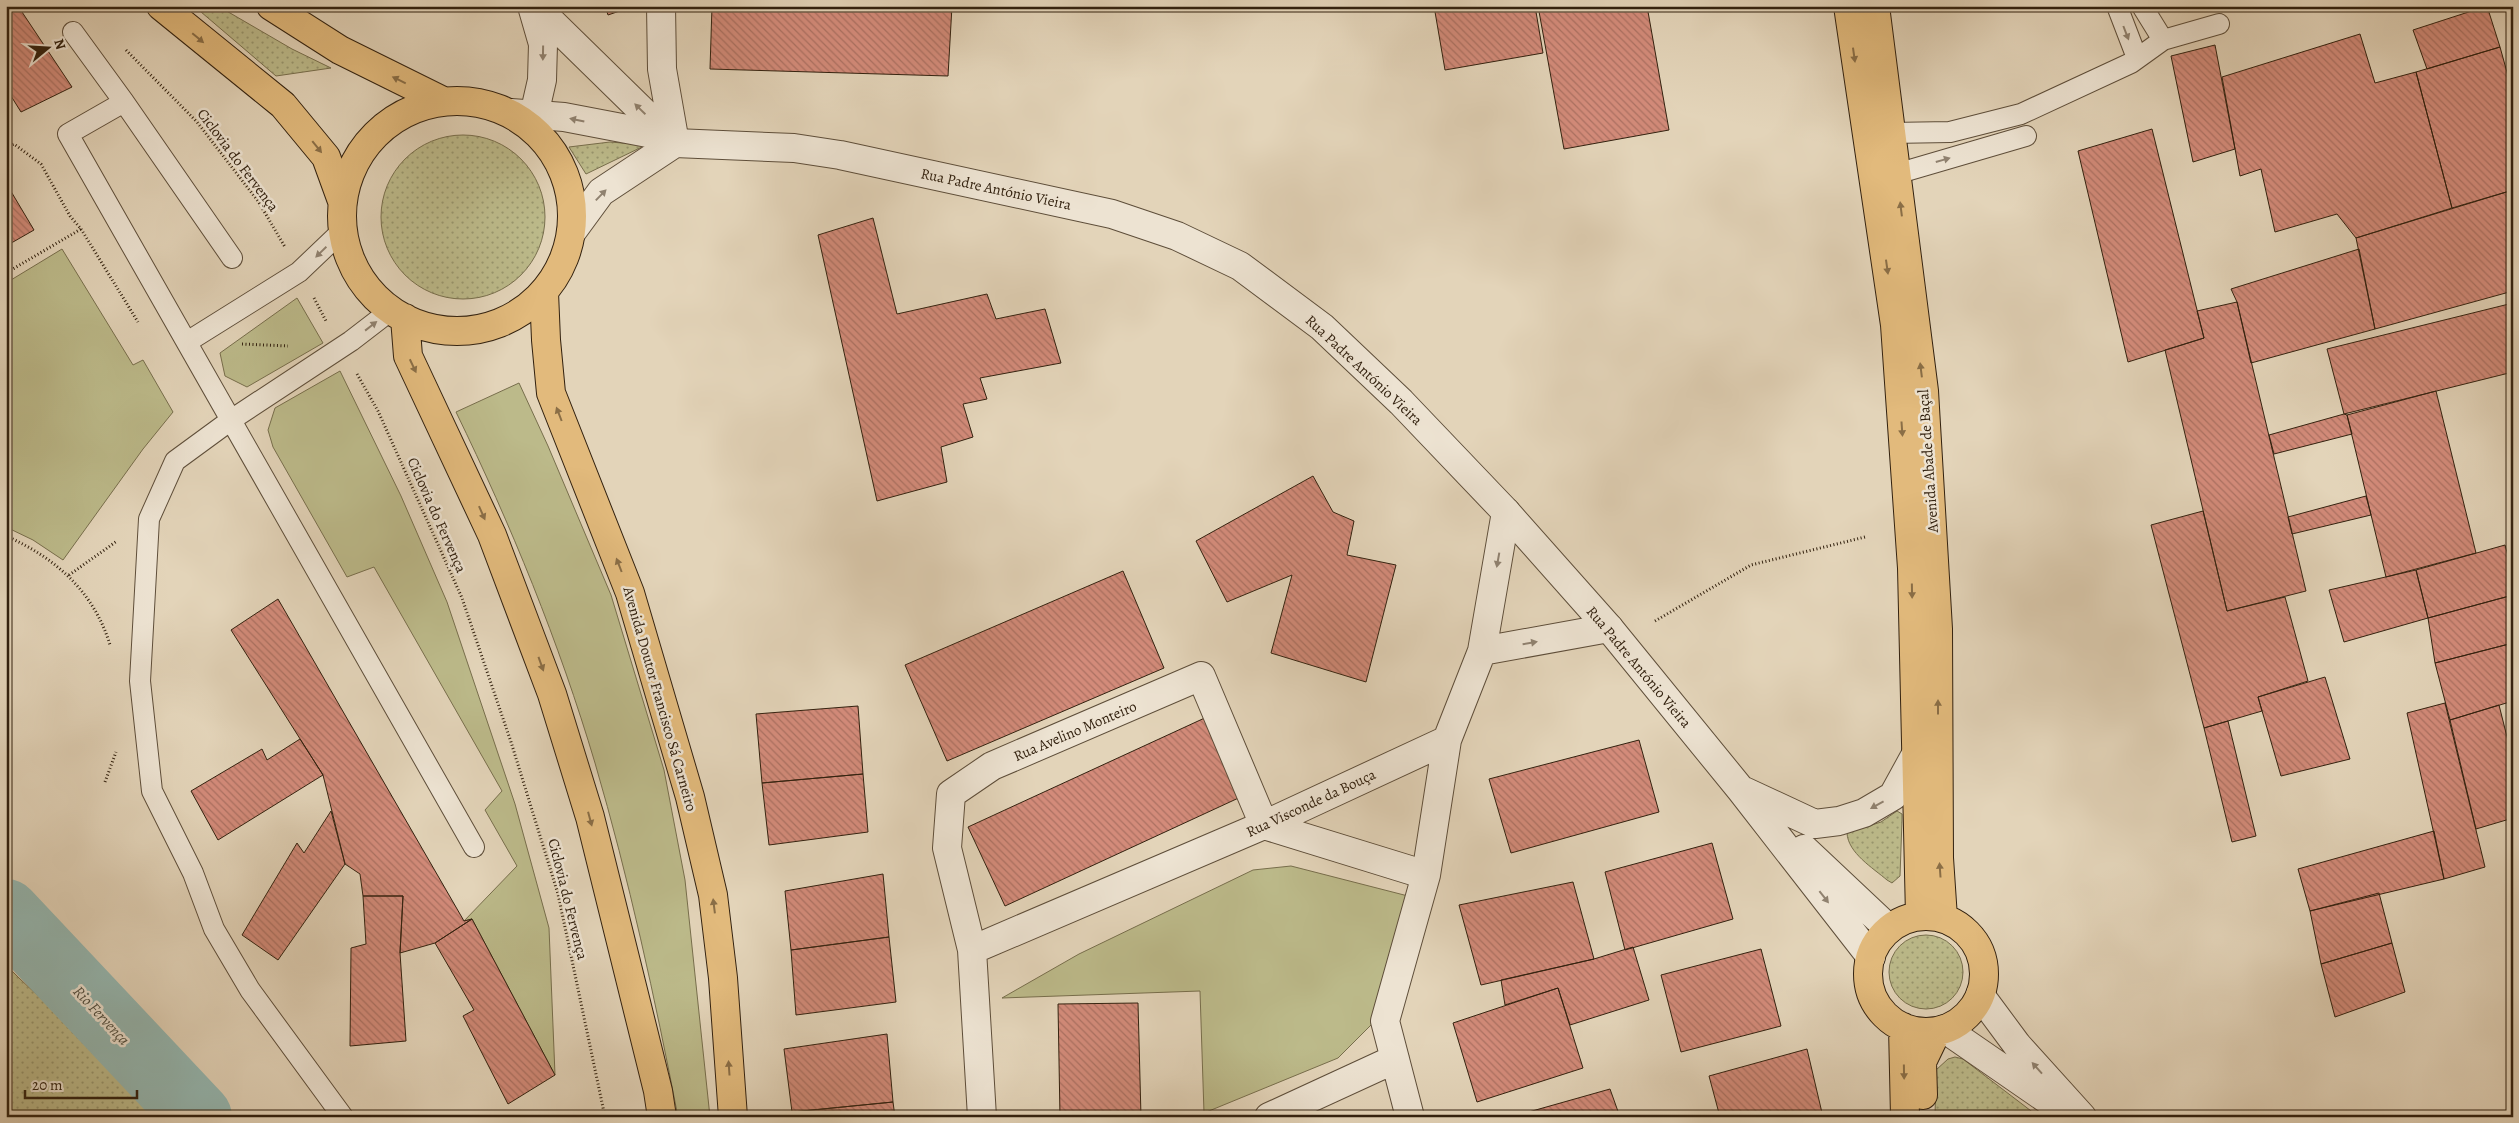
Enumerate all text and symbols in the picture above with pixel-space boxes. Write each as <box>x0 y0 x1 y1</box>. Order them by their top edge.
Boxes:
north arrow <box>22 22 72 72</box>
one-way arrow <box>2122 26 2130 41</box>
one-way arrow <box>192 32 205 43</box>
text: N <box>49 36 70 52</box>
one-way arrow <box>539 45 547 61</box>
one-way arrow <box>1851 47 1859 63</box>
one-way arrow <box>391 76 406 85</box>
one-way arrow <box>635 103 647 115</box>
street label: Ciclovia do Fervença <box>193 104 283 216</box>
one-way arrow <box>569 115 585 123</box>
one-way arrow <box>312 140 323 153</box>
one-way arrow <box>1936 156 1951 164</box>
street label: Rua Padre António Vieira <box>919 163 1073 215</box>
one-way arrow <box>595 189 607 201</box>
one-way arrow <box>1897 201 1905 217</box>
one-way arrow <box>315 246 327 258</box>
one-way arrow <box>1883 259 1891 275</box>
street label: Rua Padre António Vieira <box>1301 310 1427 430</box>
one-way arrow <box>364 320 377 331</box>
one-way arrow <box>409 359 417 373</box>
one-way arrow <box>1917 362 1925 378</box>
street label: Avenida Abade de Baçal <box>1913 388 1943 534</box>
one-way arrow <box>555 406 563 421</box>
one-way arrow <box>1899 421 1907 437</box>
street label: Ciclovia do Fervença <box>403 454 471 576</box>
one-way arrow <box>479 506 487 520</box>
one-way arrow <box>1493 553 1501 569</box>
one-way arrow <box>615 557 623 572</box>
street label: Avenida Doutor Francisco Sá Carneiro <box>618 583 702 814</box>
one-way arrow <box>1909 583 1917 599</box>
street label: Rua Padre António Vieira <box>1582 602 1696 732</box>
one-way arrow <box>1522 638 1538 646</box>
one-way arrow <box>537 657 545 672</box>
street label: Rua Avelino Monteiro <box>1010 696 1140 766</box>
one-way arrow <box>1934 699 1942 715</box>
street label: Rua Visconde da Bouça <box>1243 764 1379 842</box>
one-way arrow <box>1870 801 1884 810</box>
one-way arrow <box>587 811 595 826</box>
street label: Ciclovia do Fervença <box>543 836 593 962</box>
one-way arrow <box>1935 861 1943 877</box>
one-way arrow <box>1819 890 1830 903</box>
one-way arrow <box>710 898 718 914</box>
water label: Rio Fervença <box>68 981 135 1051</box>
one-way arrow <box>725 1060 733 1076</box>
one-way arrow <box>2032 1061 2043 1074</box>
one-way arrow <box>1901 1064 1909 1080</box>
scale bar <box>25 1068 138 1100</box>
text: 20 m <box>32 1075 63 1095</box>

